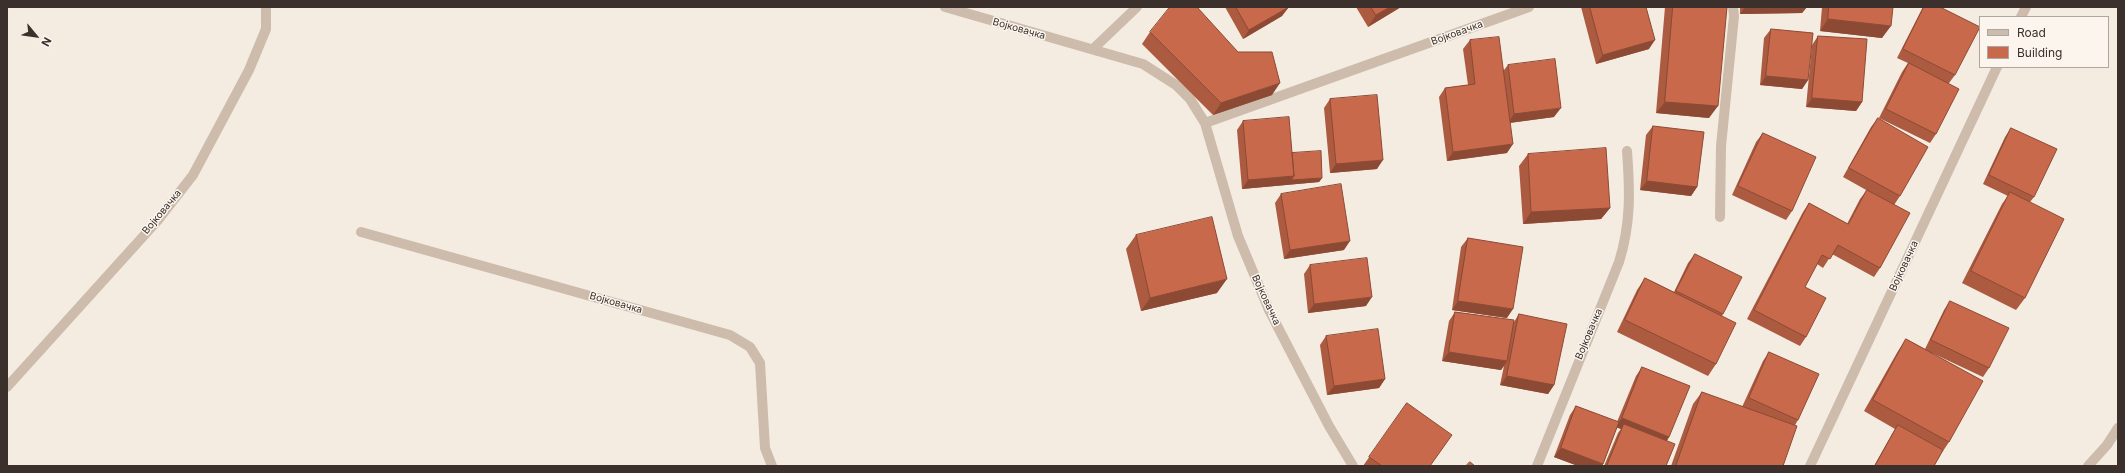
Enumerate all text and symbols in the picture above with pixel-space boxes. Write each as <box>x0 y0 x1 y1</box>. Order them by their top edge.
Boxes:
north arrow <box>16 16 56 56</box>
street label: Војковачка <box>991 16 1047 42</box>
legend <box>1979 16 2109 68</box>
street label: Војковачка <box>1429 18 1485 48</box>
text: Road <box>2017 25 2046 40</box>
text: N <box>38 35 55 49</box>
text: Building <box>2017 45 2062 60</box>
street label: Војковачка <box>140 187 184 237</box>
street label: Војковачка <box>1887 239 1921 293</box>
street label: Војковачка <box>1249 273 1283 327</box>
street label: Војковачка <box>588 290 644 316</box>
street label: Војковачка <box>1573 307 1605 361</box>

